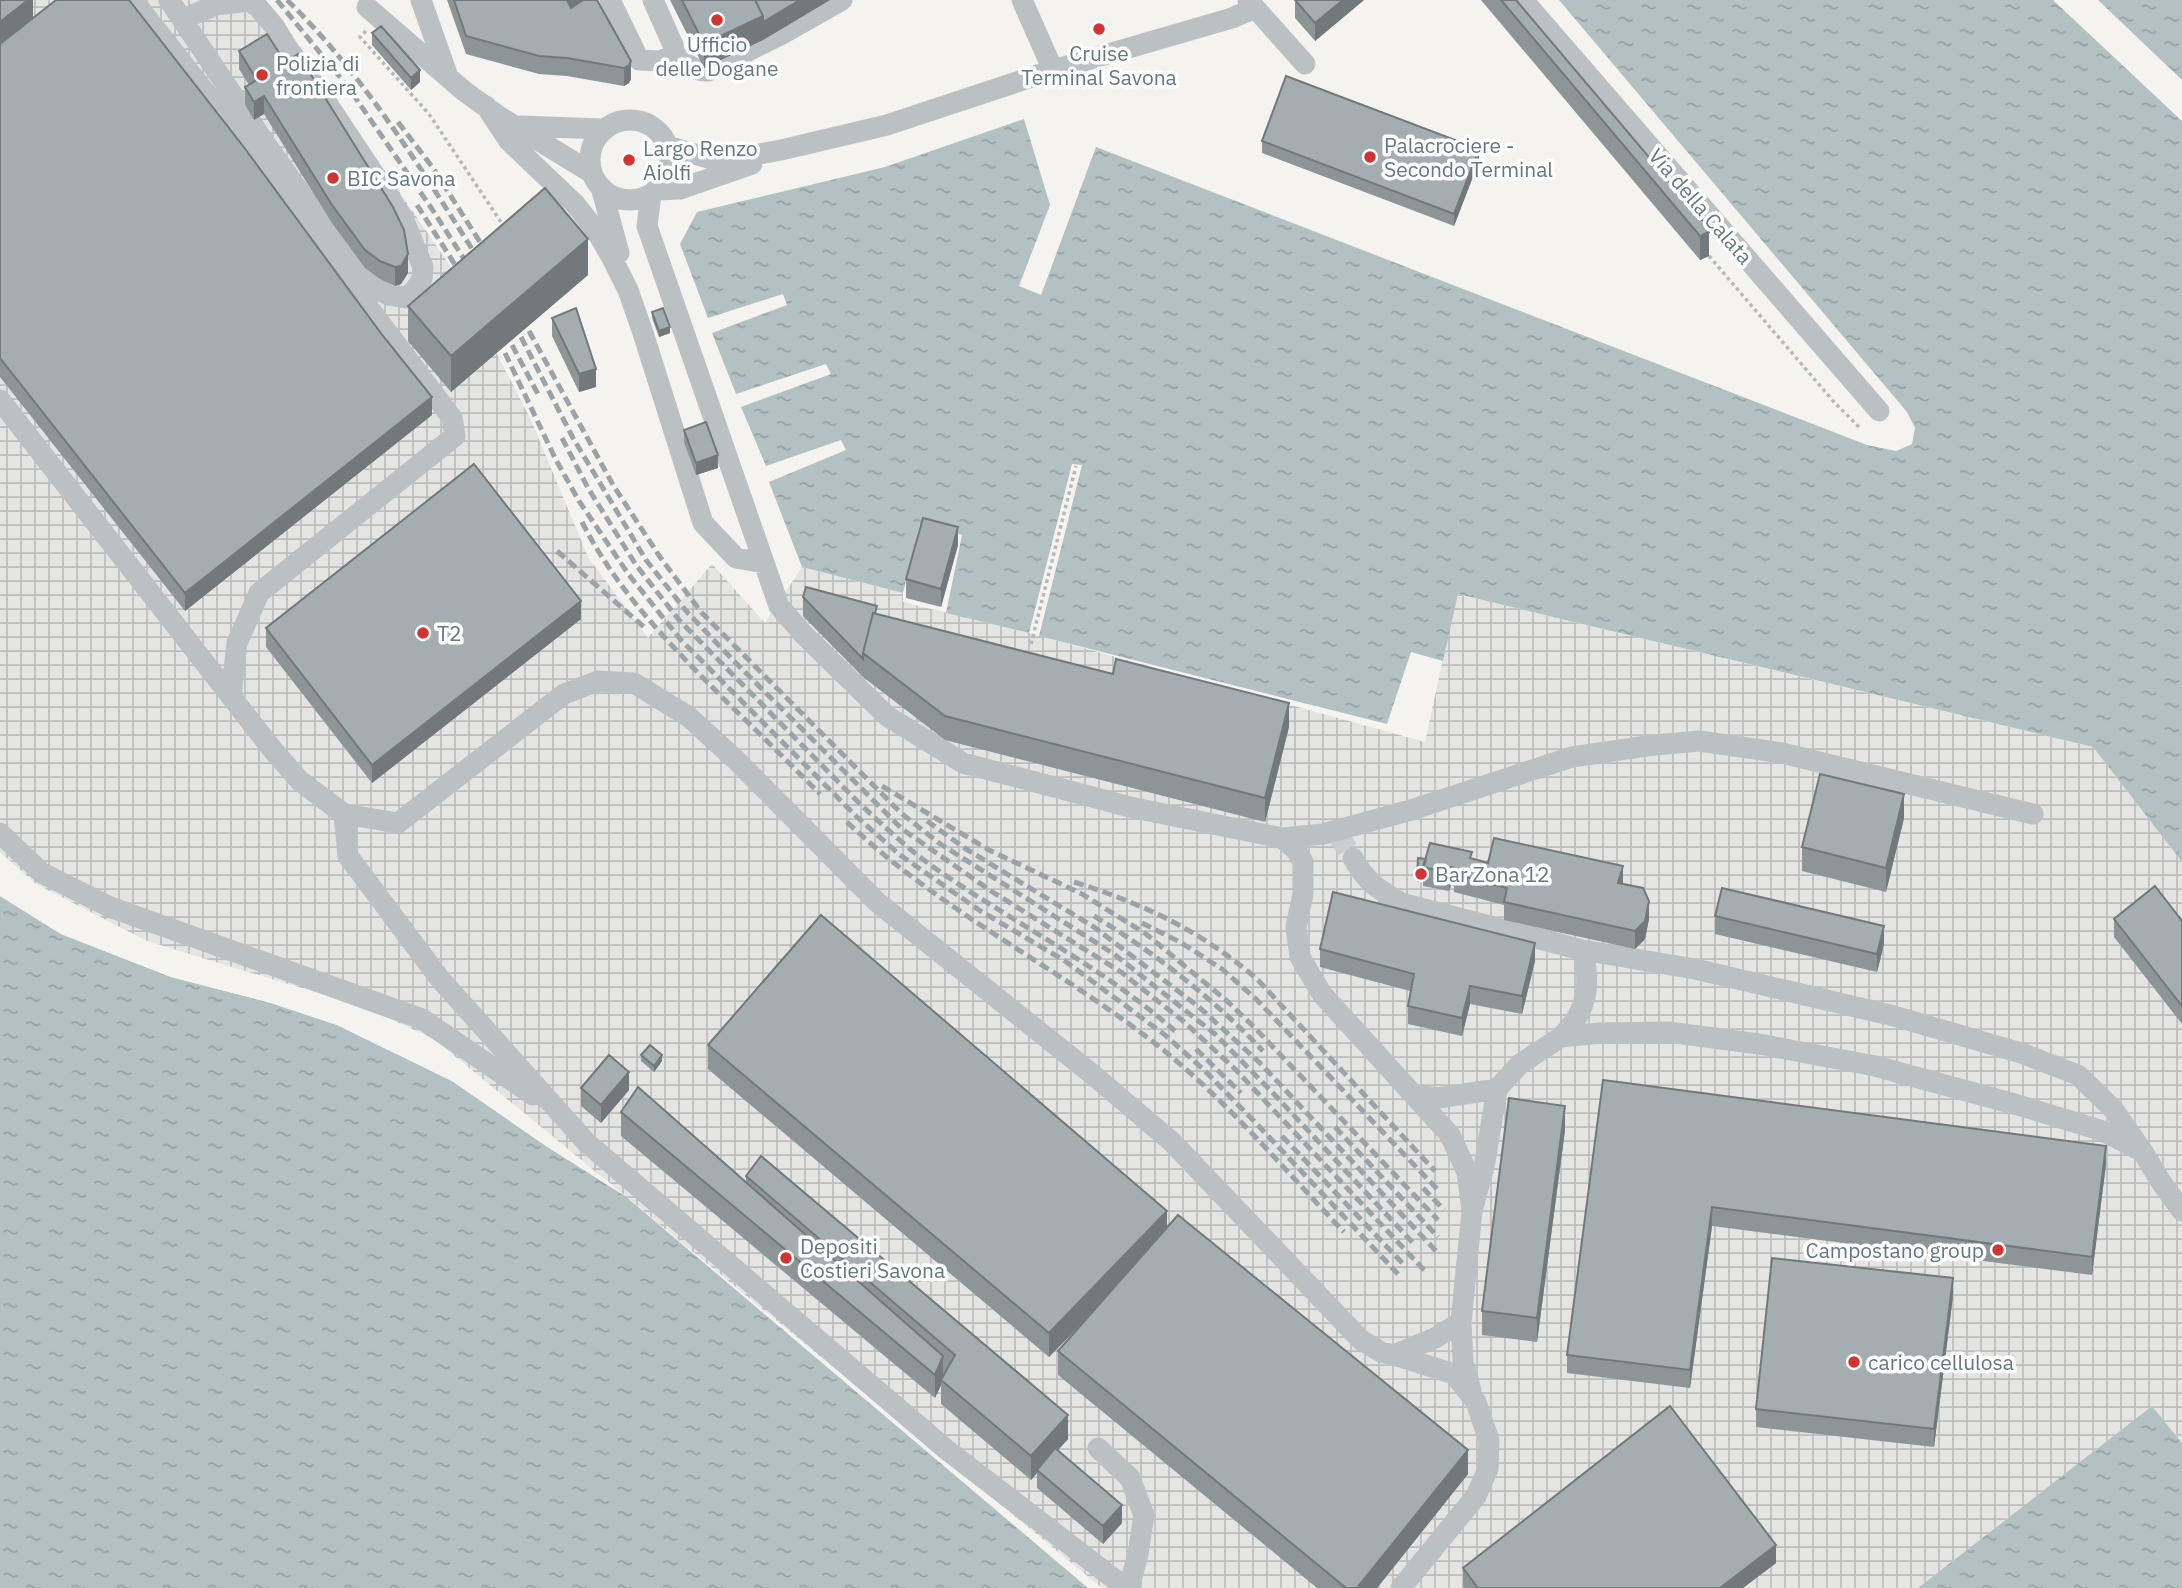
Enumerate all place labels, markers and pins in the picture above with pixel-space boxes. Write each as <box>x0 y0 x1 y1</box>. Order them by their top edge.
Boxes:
marker: Ufficio delle Dogane <box>709 12 725 28</box>
marker: Cruise Terminal Savona <box>1091 21 1107 37</box>
place label: Ufficio delle Dogane <box>655 30 779 82</box>
place label: Cruise Terminal Savona <box>1021 39 1177 91</box>
place label: Polizia di frontiera <box>276 49 360 101</box>
marker: Polizia di frontiera <box>254 67 270 83</box>
place label: Palacrociere - Secondo Terminal <box>1384 131 1553 183</box>
place label: Largo Renzo Aiolfi <box>643 134 758 186</box>
marker: Palacrociere - Secondo Terminal <box>1362 149 1378 165</box>
marker: Largo Renzo Aiolfi <box>621 152 637 168</box>
place label: BIC Savona <box>347 164 455 192</box>
marker: BIC Savona <box>325 170 341 186</box>
place label: T2 <box>437 619 462 647</box>
marker: T2 <box>415 625 431 641</box>
place label: Bar Zona 12 <box>1435 860 1550 888</box>
marker: Bar Zona 12 <box>1413 866 1429 882</box>
place label: Depositi Costieri Savona <box>800 1232 945 1284</box>
place label: Campostano group <box>1806 1236 1984 1264</box>
marker: Campostano group <box>1990 1242 2006 1258</box>
marker: Depositi Costieri Savona <box>778 1250 794 1266</box>
place label: carico cellulosa <box>1868 1348 2014 1376</box>
marker: carico cellulosa <box>1846 1354 1862 1370</box>

